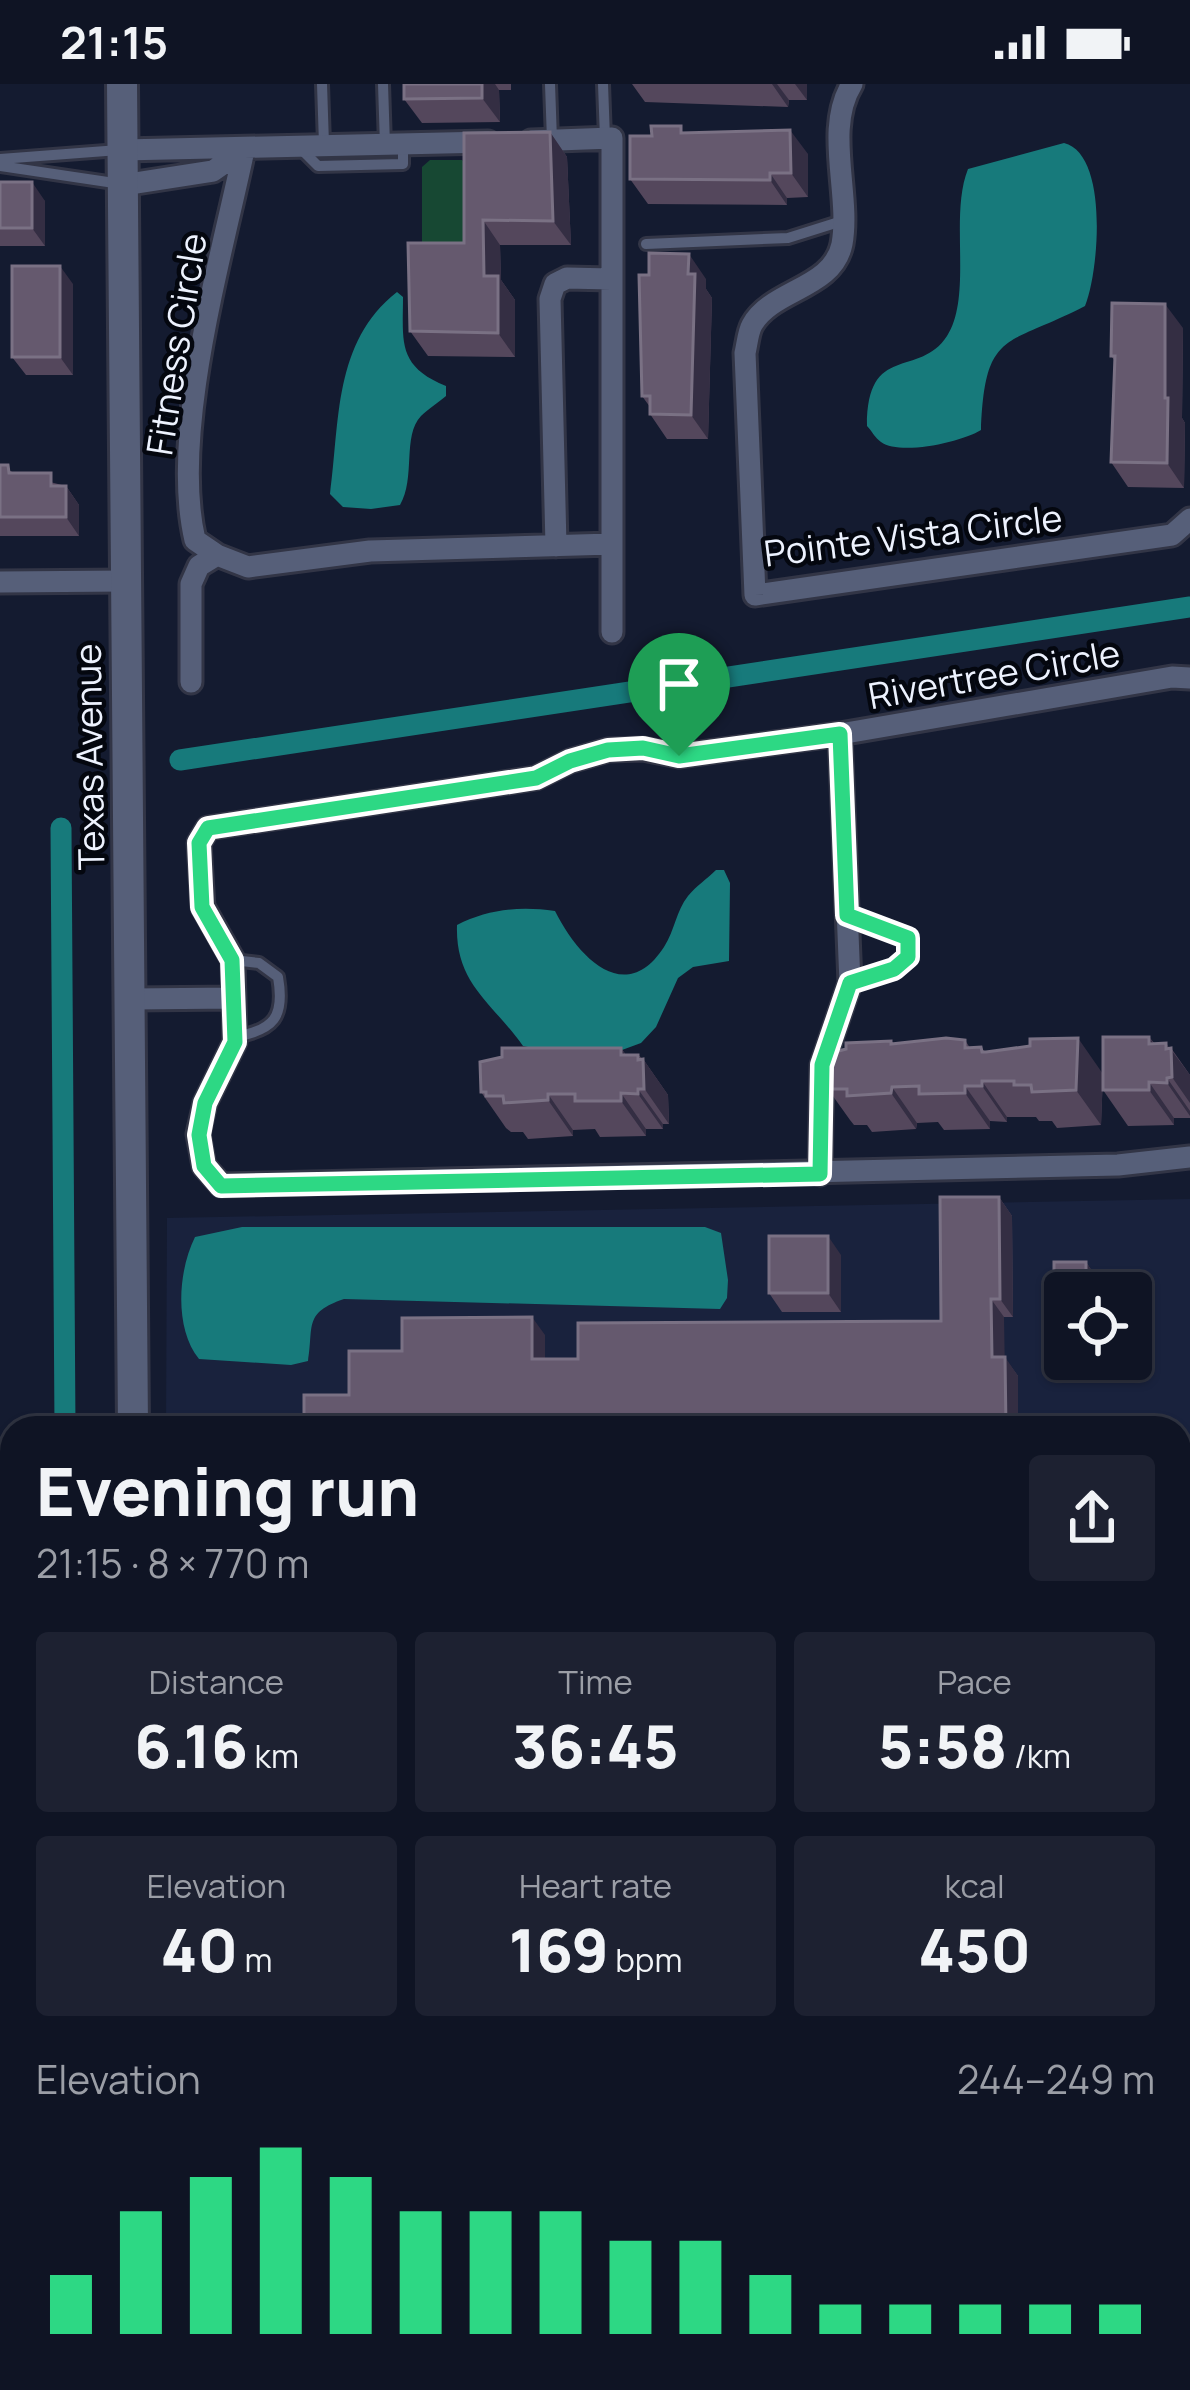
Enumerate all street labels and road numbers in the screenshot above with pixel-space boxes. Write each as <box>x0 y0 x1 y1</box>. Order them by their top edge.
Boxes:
street label: Fitness Circle <box>134 230 218 458</box>
street label: Pointe Vista Circle <box>761 492 1065 578</box>
street label: Rivertree Circle <box>864 628 1124 720</box>
street label: Texas Avenue <box>63 643 115 871</box>

